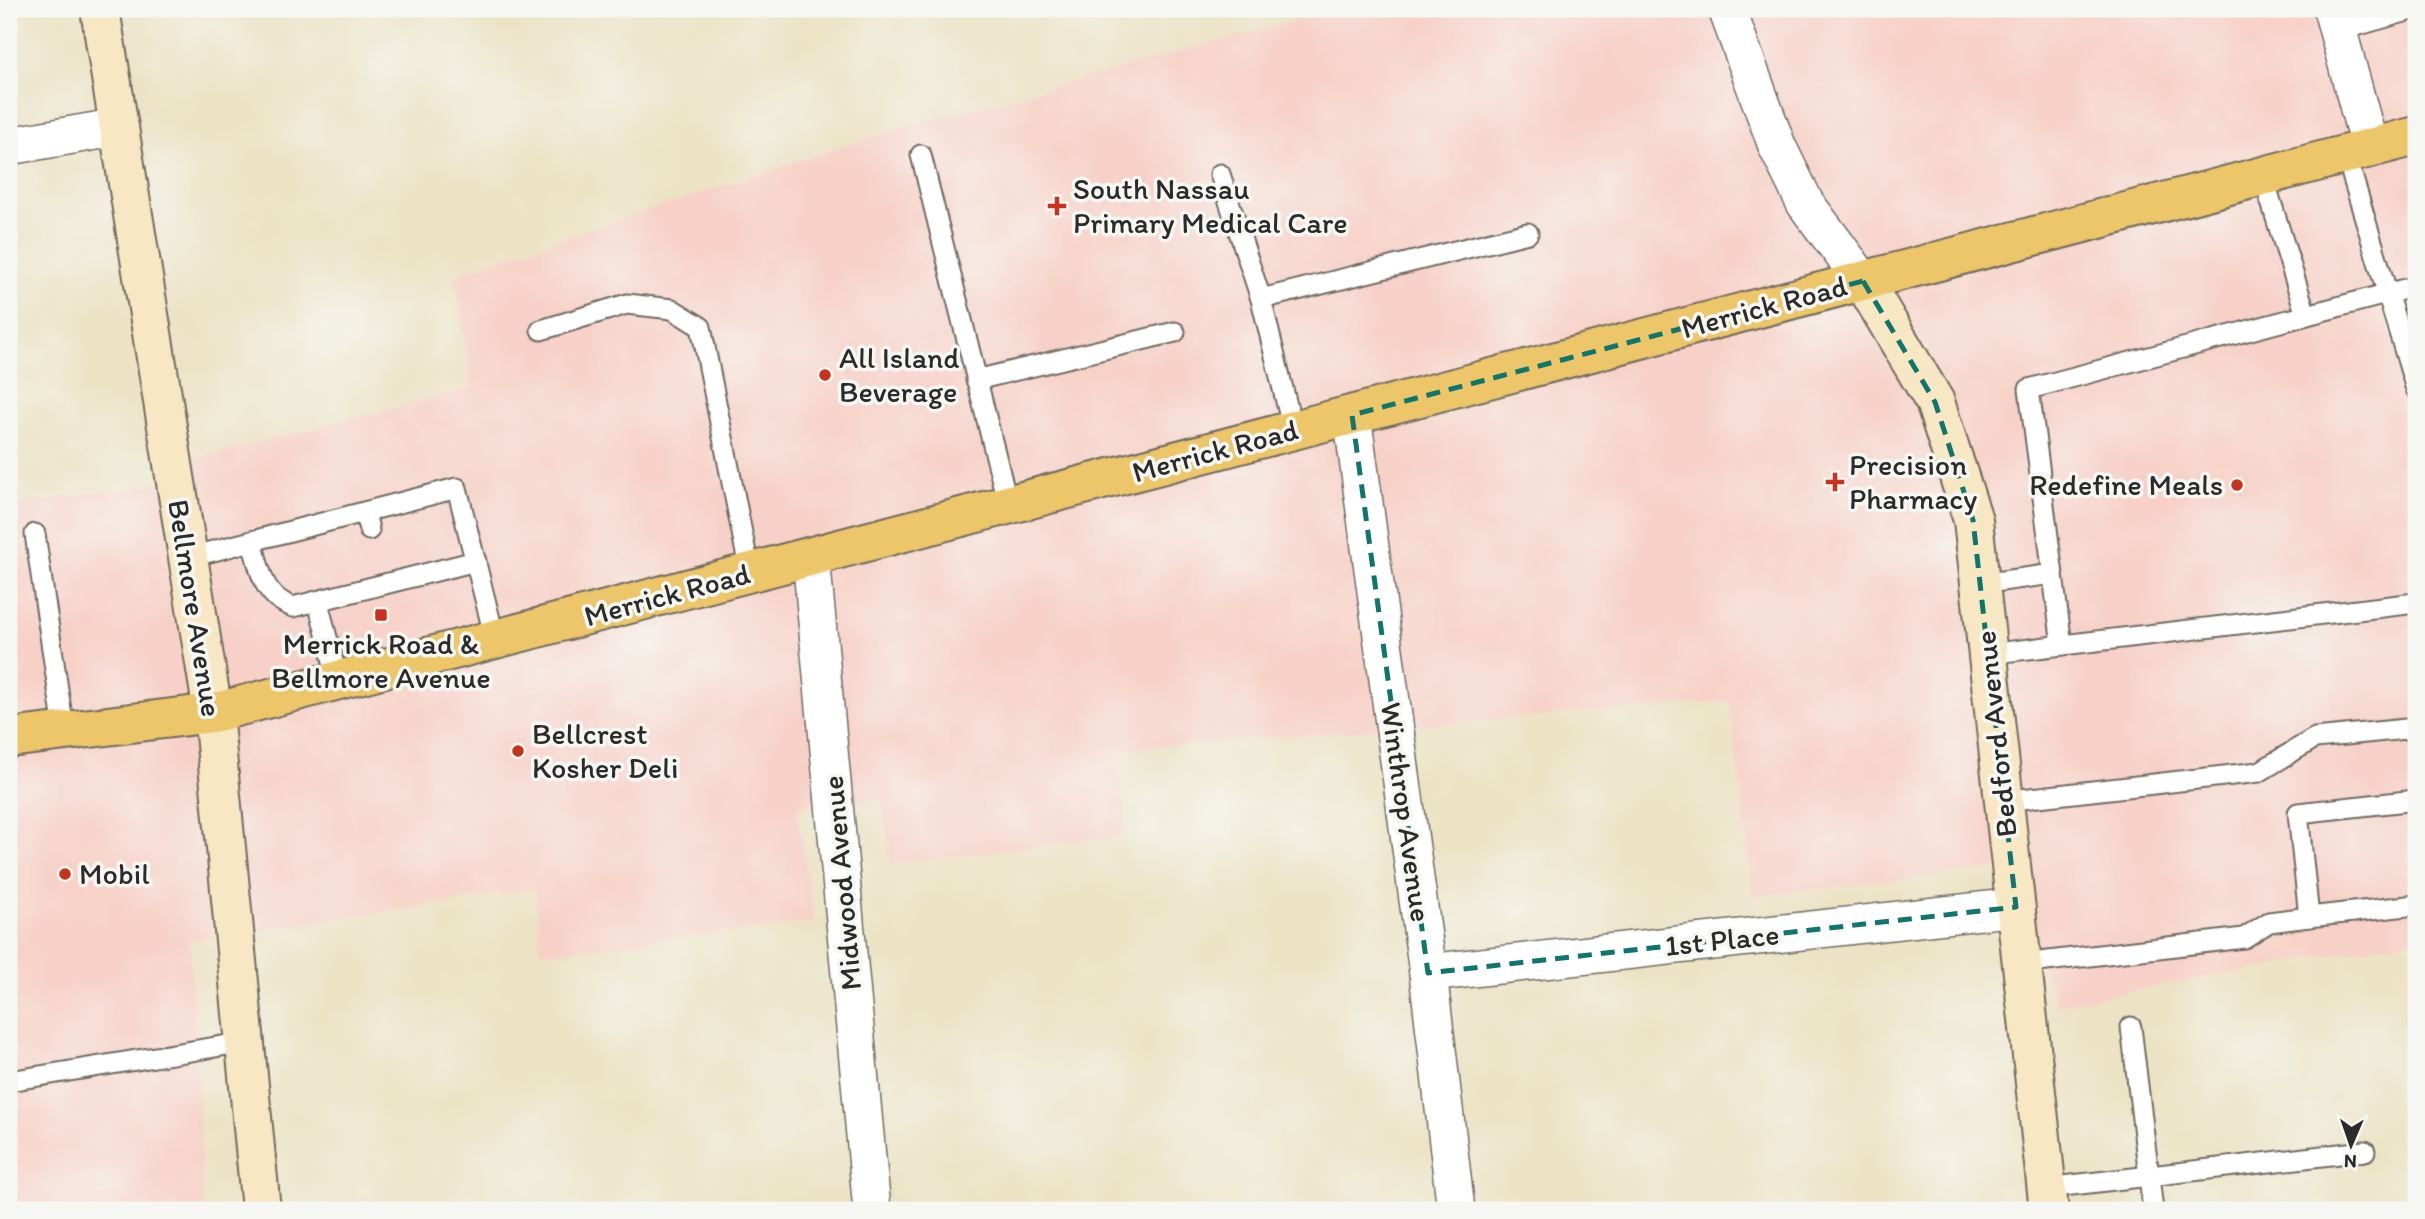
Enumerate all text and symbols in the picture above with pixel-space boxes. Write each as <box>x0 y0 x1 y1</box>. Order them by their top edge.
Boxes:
place label: South Nassau Primary Medical Care <box>1073 170 1348 241</box>
marker: South Nassau Primary Medical Care <box>1047 196 1067 216</box>
street label: Merrick Road <box>1677 267 1851 346</box>
place label: All Island Beverage <box>839 339 960 410</box>
marker: All Island Beverage <box>817 367 833 383</box>
street label: Merrick Road <box>1128 411 1302 490</box>
place label: Precision Pharmacy <box>1849 446 1977 517</box>
place label: Redefine Meals <box>2029 466 2223 503</box>
marker: Precision Pharmacy <box>1827 474 1843 490</box>
marker: Redefine Meals <box>2229 477 2245 493</box>
street label: Bellmore Avenue <box>160 497 231 719</box>
street label: Merrick Road <box>580 555 754 634</box>
marker: Merrick Road & Bellmore Avenue <box>373 607 389 623</box>
place label: Merrick Road & Bellmore Avenue <box>271 625 491 696</box>
street label: Bedford Avenue <box>1966 629 2025 839</box>
street label: Winthrop Avenue <box>1373 700 1440 924</box>
place label: Bellcrest Kosher Deli <box>532 715 678 786</box>
marker: Bellcrest Kosher Deli <box>510 743 526 759</box>
street label: Midwood Avenue <box>814 774 869 992</box>
place label: Mobil <box>79 855 150 892</box>
marker: Mobil <box>57 866 73 882</box>
street label: 1st Place <box>1663 915 1781 964</box>
north arrow <box>2316 1110 2386 1180</box>
text: N <box>2344 1150 2357 1173</box>

